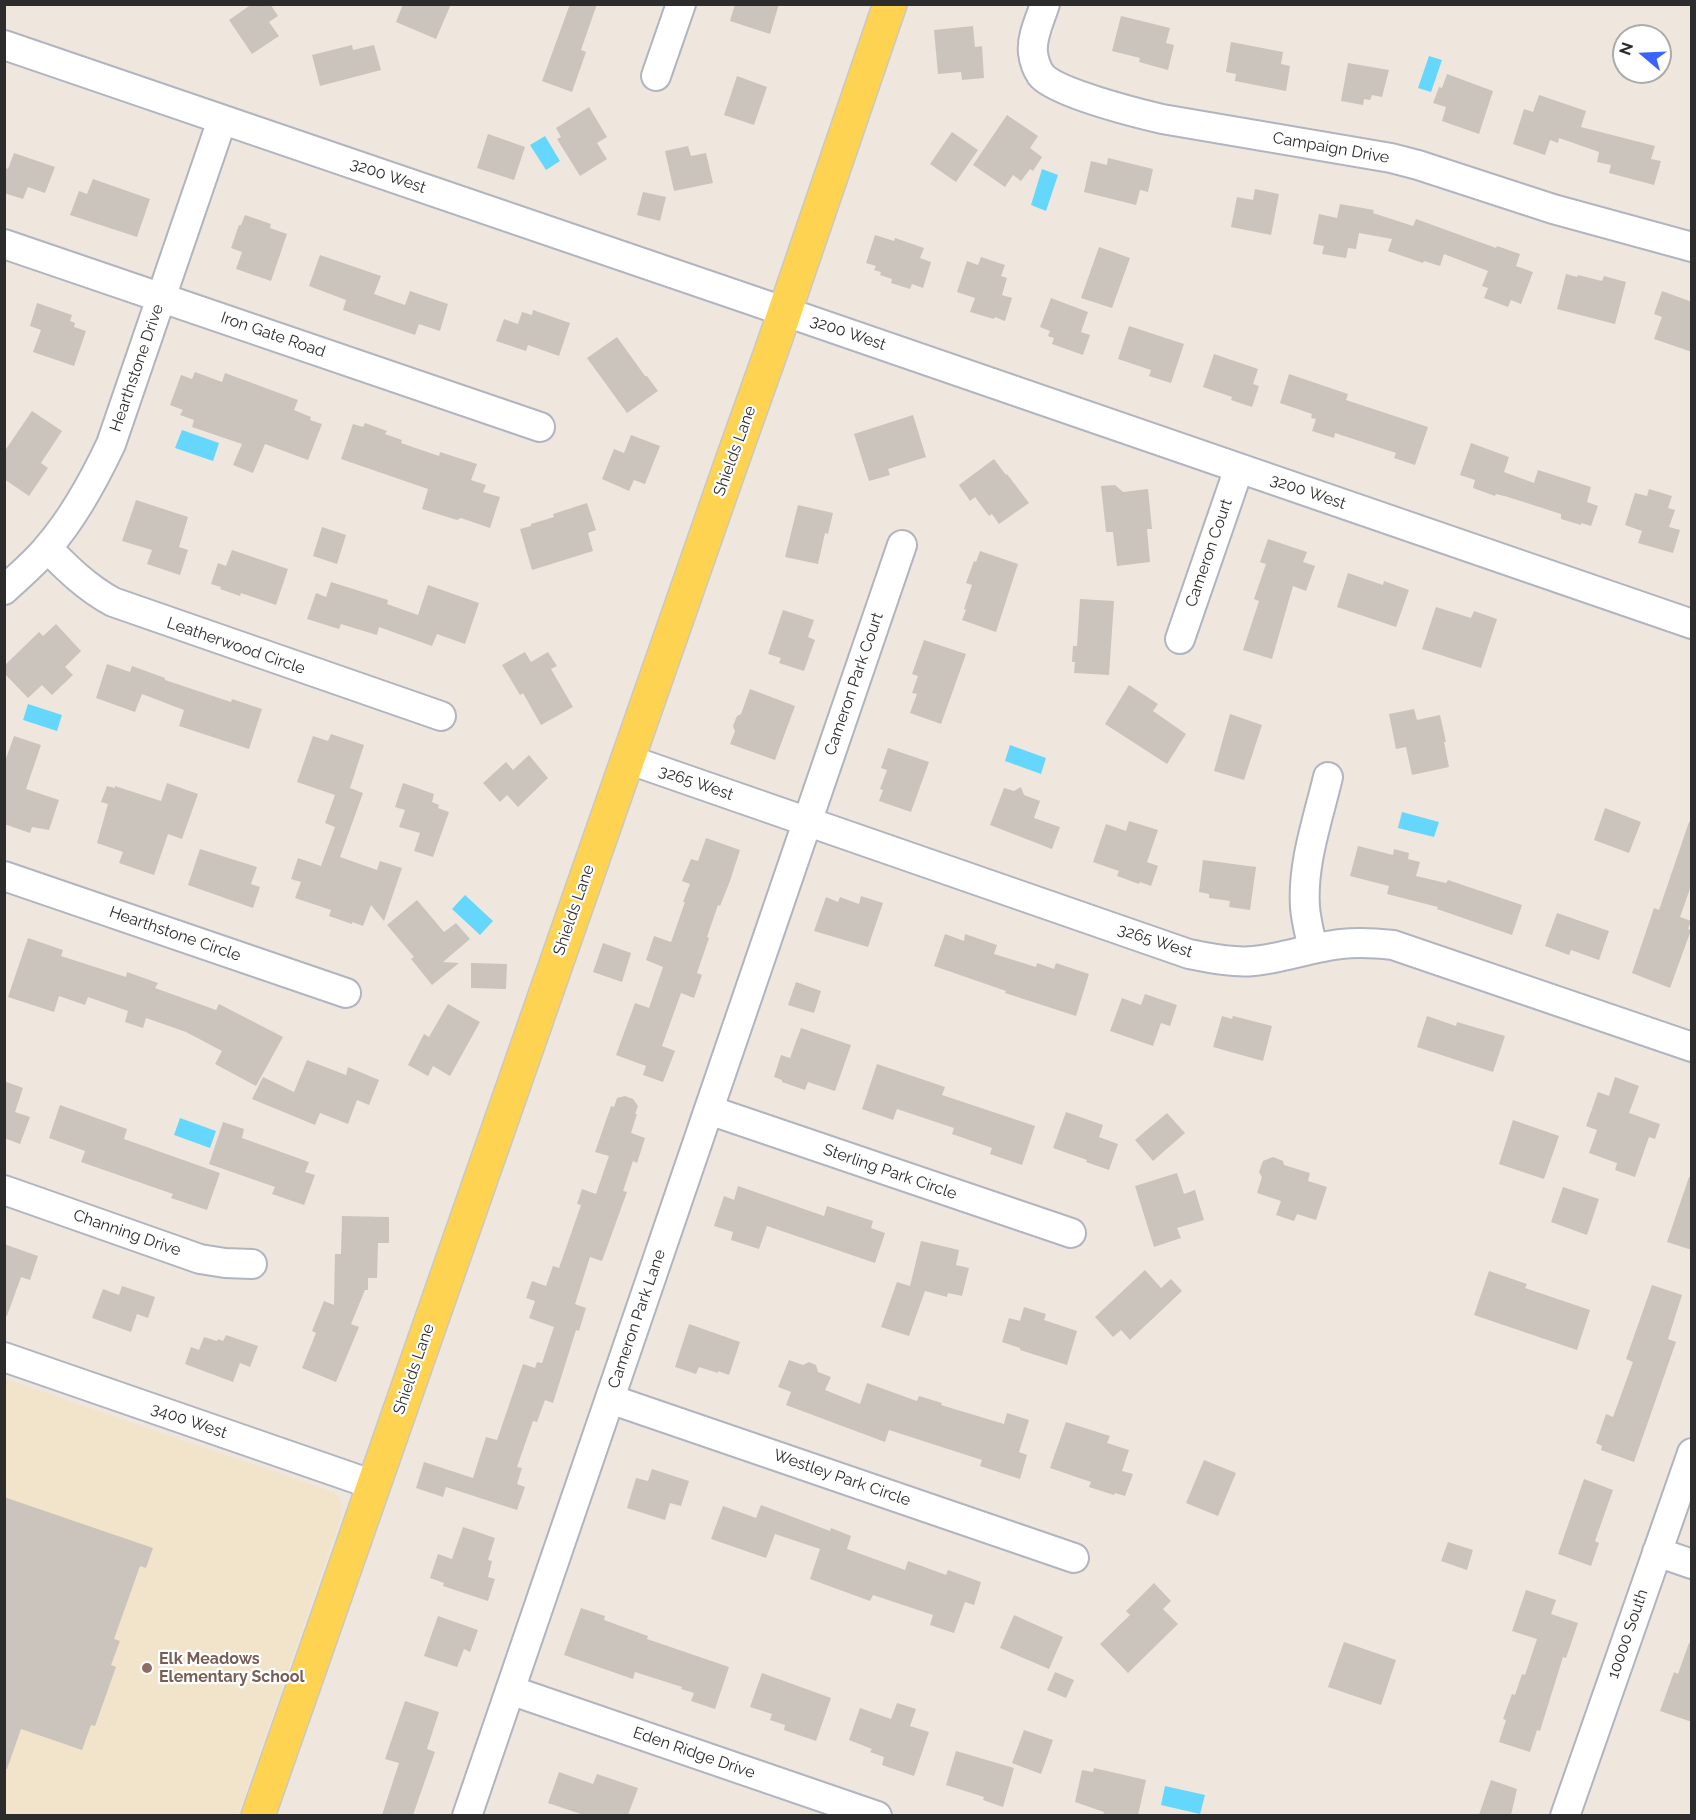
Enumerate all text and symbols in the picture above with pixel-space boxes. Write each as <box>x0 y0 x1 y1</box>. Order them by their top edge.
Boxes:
north arrow <box>1612 24 1672 84</box>
text: N <box>1615 40 1637 57</box>
street label: Campaign Drive <box>1271 128 1391 168</box>
street label: 3200 West <box>348 154 428 198</box>
street label: Hearthstone Drive <box>106 302 168 434</box>
street label: Iron Gate Road <box>218 308 328 362</box>
street label: 3200 West <box>808 311 888 355</box>
street label: Shields Lane <box>710 403 760 499</box>
street label: 3200 West <box>1268 470 1348 514</box>
street label: Cameron Court <box>1182 496 1236 610</box>
street label: Cameron Park Court <box>821 610 887 758</box>
street label: Leatherwood Circle <box>164 613 308 679</box>
street label: 3265 West <box>656 761 736 805</box>
street label: Shields Lane <box>549 862 599 958</box>
street label: Hearthstone Circle <box>107 903 243 965</box>
street label: 3265 West <box>1115 920 1195 962</box>
street label: Sterling Park Circle <box>821 1140 959 1204</box>
street label: Channing Drive <box>71 1206 183 1260</box>
street label: Cameron Park Lane <box>604 1247 670 1391</box>
street label: Shields Lane <box>389 1321 439 1417</box>
street label: 3400 West <box>148 1399 230 1443</box>
street label: Westley Park Circle <box>771 1446 913 1510</box>
street label: 10000 South <box>1604 1587 1652 1681</box>
place label: Elk Meadows Elementary School <box>159 1649 304 1687</box>
marker: Elk Meadows Elementary School <box>140 1661 154 1675</box>
street label: Eden Ridge Drive <box>631 1723 757 1783</box>

